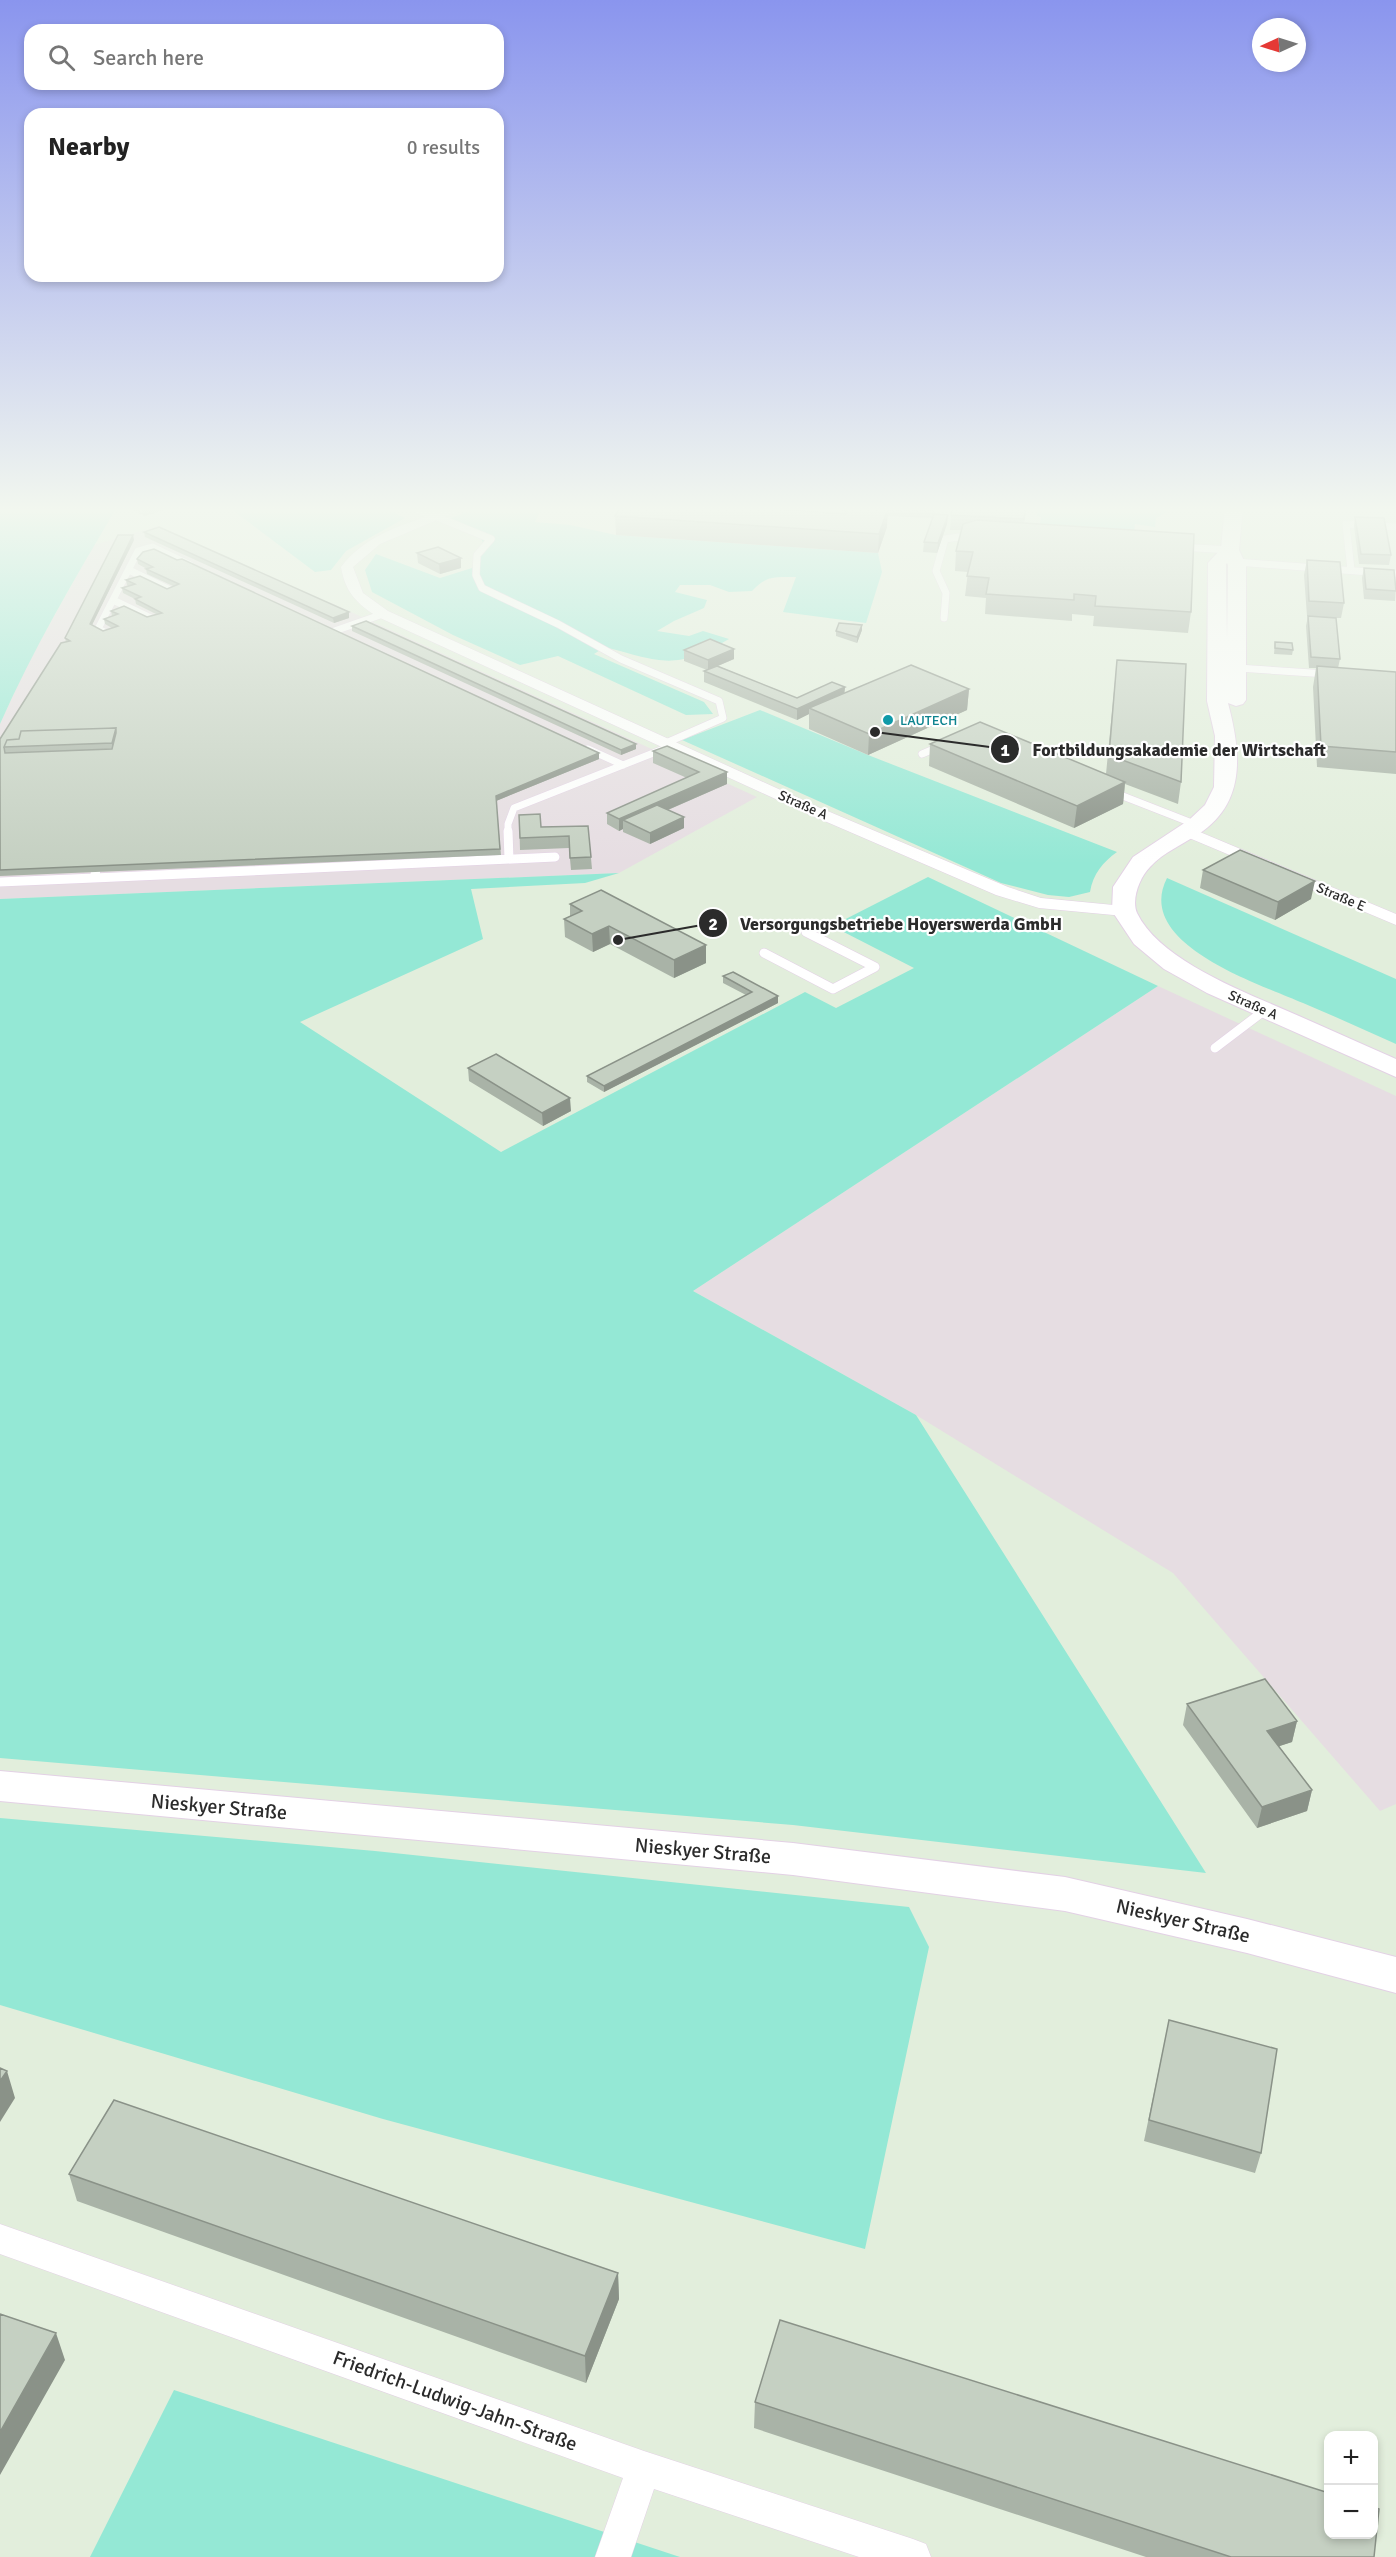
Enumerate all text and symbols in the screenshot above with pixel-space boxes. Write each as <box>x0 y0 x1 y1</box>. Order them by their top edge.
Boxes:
north arrow <box>1252 18 1306 72</box>
search box <box>24 24 504 90</box>
icon: search <box>45 41 78 74</box>
text: Search here <box>93 44 204 71</box>
text: Nearby <box>48 131 129 163</box>
text: 0 results <box>407 135 480 160</box>
place label: LAUTECH <box>900 712 957 729</box>
marker: LAUTECH <box>881 713 895 727</box>
callout: Fortbildungsakademie der Wirtschaft <box>990 731 1338 767</box>
text: 1 <box>1000 739 1010 761</box>
text: Fortbildungsakademie der Wirtschaft <box>1032 739 1326 761</box>
street label: Straße A <box>776 787 831 824</box>
street label: Straße E <box>1314 879 1368 915</box>
callout: Versorgungsbetriebe Hoyerswerda GmbH <box>698 905 1074 941</box>
text: 2 <box>708 913 718 935</box>
text: Versorgungsbetriebe Hoyerswerda GmbH <box>740 913 1062 935</box>
street label: Straße A <box>1226 987 1281 1024</box>
street label: Nieskyer Straße <box>150 1789 288 1825</box>
street label: Nieskyer Straße <box>634 1833 772 1869</box>
street label: Nieskyer Straße <box>1114 1893 1252 1949</box>
street label: Friedrich-Ludwig-Jahn-Straße <box>329 2345 581 2457</box>
map controls <box>1324 2431 1378 2539</box>
button: + <box>1324 2431 1378 2485</box>
button: − <box>1324 2485 1378 2539</box>

